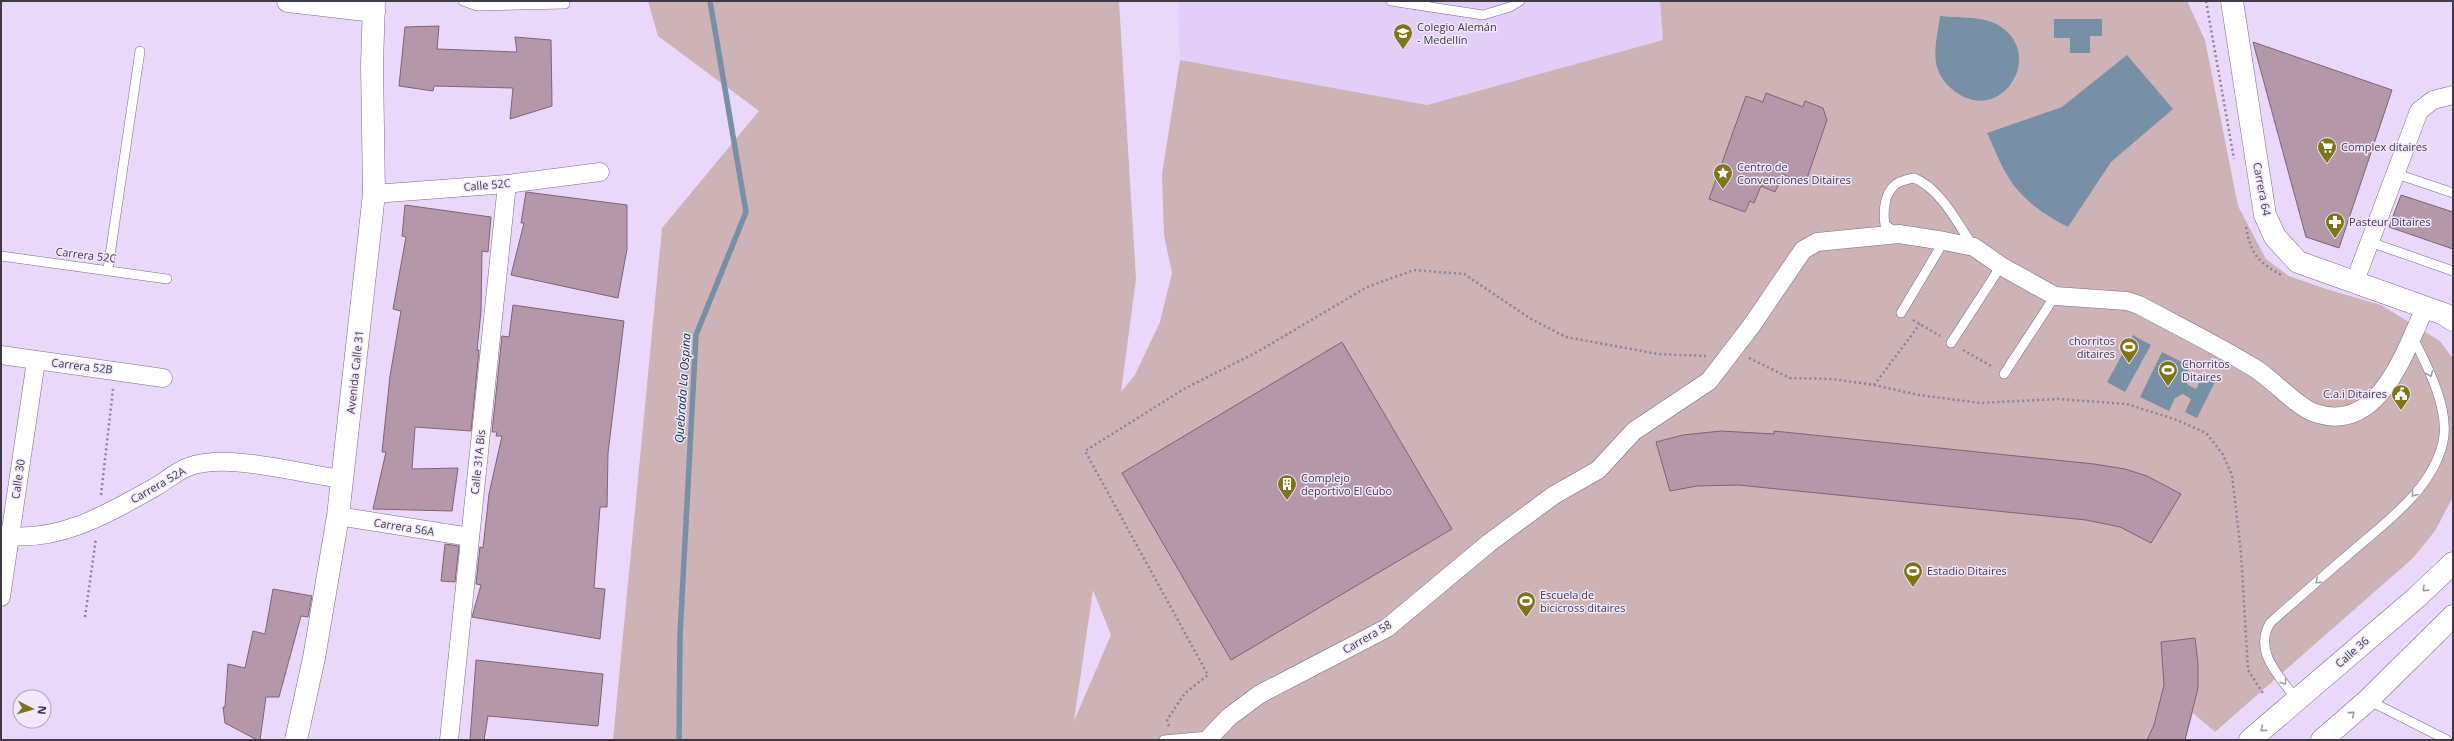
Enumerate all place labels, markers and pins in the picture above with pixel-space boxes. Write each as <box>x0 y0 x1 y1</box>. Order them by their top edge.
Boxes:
place label: Colegio Alemán - Medellín <box>1417 19 1497 47</box>
school or university icon: Colegio Alemán - Medellín <box>1392 22 1414 50</box>
supermarket icon: Complex ditaires <box>2316 136 2338 164</box>
place label: Complex ditaires <box>2341 139 2427 154</box>
place label: Centro de Convenciones Ditaires <box>1737 159 1851 187</box>
place icon: Centro de Convenciones Ditaires <box>1712 162 1734 190</box>
pharmacy icon: Pasteur Ditaires <box>2324 211 2346 239</box>
place label: Pasteur Ditaires <box>2349 214 2431 229</box>
place label: chorritos ditaires <box>2069 333 2115 361</box>
sports icon: chorritos ditaires <box>2118 336 2140 364</box>
place label: Chorritos Ditaires <box>2182 356 2230 384</box>
sports icon: Chorritos Ditaires <box>2157 359 2179 387</box>
public building icon: C.a.i Ditaires <box>2390 383 2412 411</box>
place label: C.a.i Ditaires <box>2323 386 2387 401</box>
place label: Complejo deportivo El Cubo <box>1301 470 1393 498</box>
building icon: Complejo deportivo El Cubo <box>1276 473 1298 501</box>
sports icon: Estadio Ditaires <box>1902 560 1924 588</box>
place label: Estadio Ditaires <box>1927 563 2007 578</box>
place label: Escuela de bicicross ditaires <box>1540 587 1626 615</box>
sports icon: Escuela de bicicross ditaires <box>1515 590 1537 618</box>

